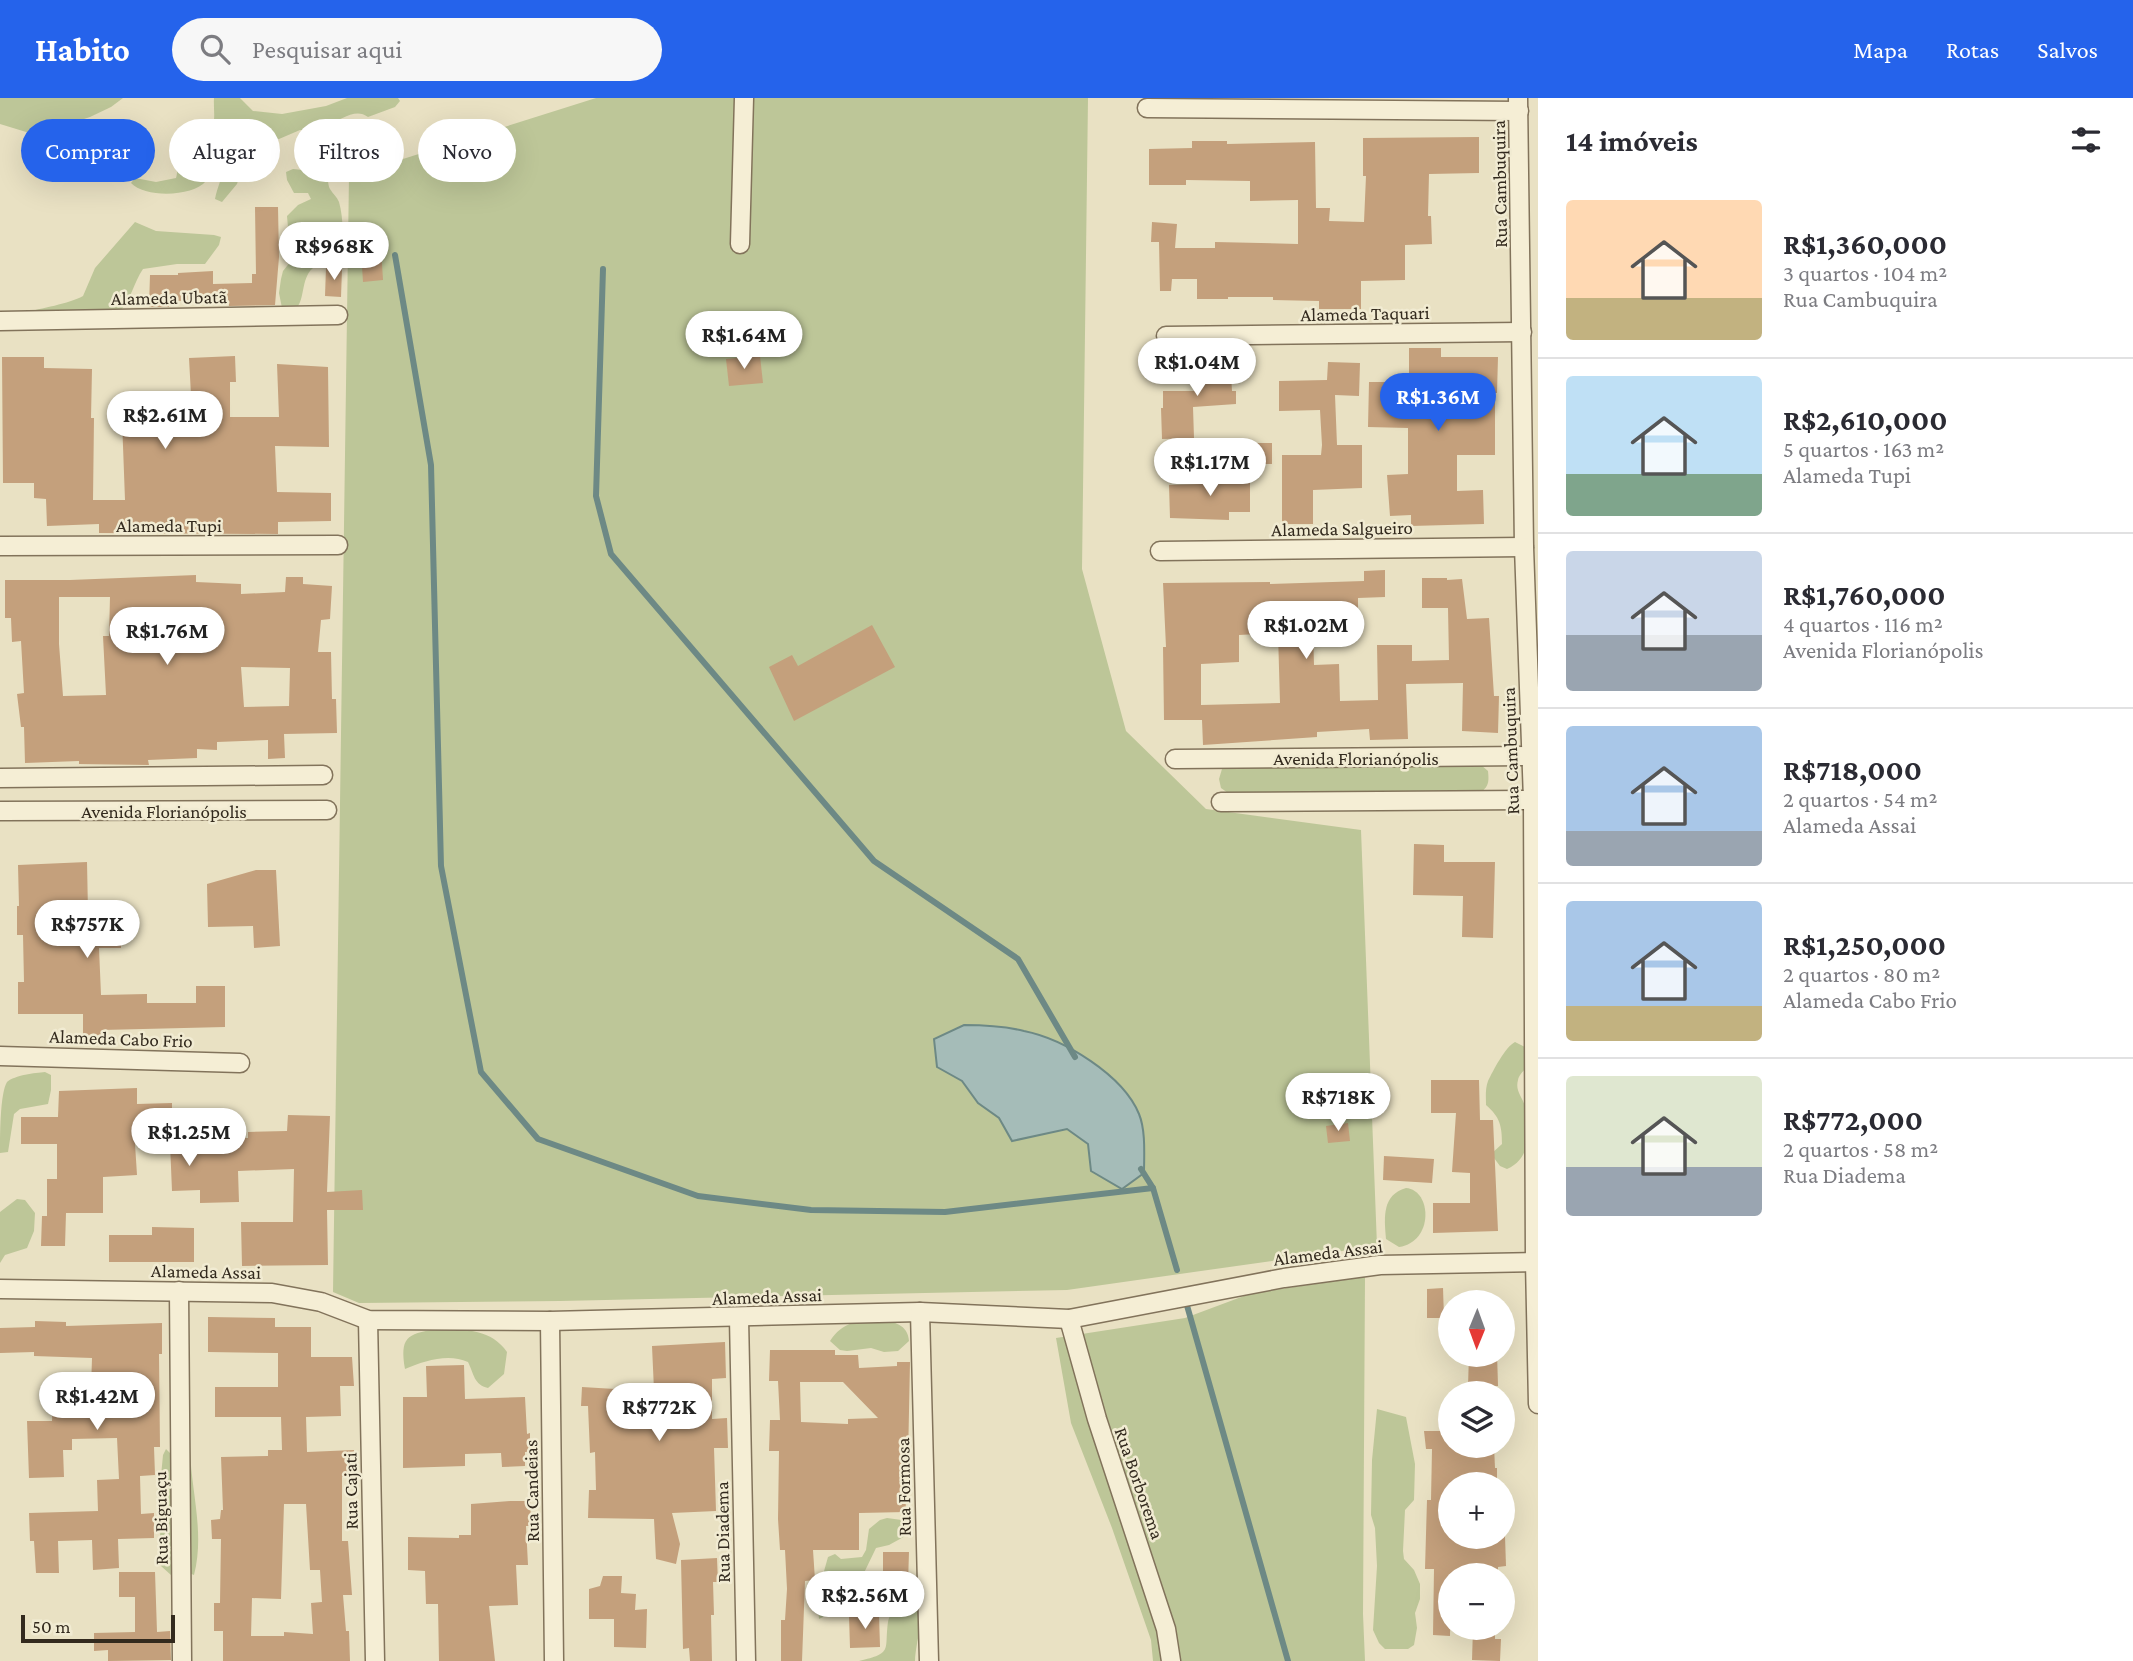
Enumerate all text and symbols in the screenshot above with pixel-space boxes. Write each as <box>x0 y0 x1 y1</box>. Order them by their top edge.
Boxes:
search box <box>172 18 662 81</box>
icon: search <box>196 30 234 68</box>
text: Habito <box>35 31 130 68</box>
text: Pesquisar aqui <box>252 35 402 64</box>
text: Mapa <box>1853 36 1908 63</box>
text: Rotas <box>1946 36 1999 63</box>
text: Salvos <box>2037 36 2098 63</box>
chip: Comprar <box>21 119 155 182</box>
chip: Alugar <box>169 119 280 182</box>
chip: Filtros <box>294 119 404 182</box>
chip: Novo <box>418 119 516 182</box>
street label: Rua Cambuquira <box>1488 120 1511 248</box>
icon: filters <box>2067 121 2105 159</box>
text: 14 imóveis <box>1566 124 1698 157</box>
pin: R$968K <box>277 222 391 282</box>
text: R$1,360,000 <box>1783 227 1947 260</box>
icon: home <box>1622 228 1706 312</box>
text: R$968K <box>295 232 373 258</box>
text: 3 quartos · 104 m² <box>1783 260 1947 286</box>
street label: Alameda Ubatã <box>111 286 228 309</box>
text: Rua Cambuquira <box>1783 286 1938 312</box>
street label: Alameda Taquari <box>1300 302 1430 325</box>
pin: R$1.64M <box>679 312 809 371</box>
text: R$1.64M <box>701 321 787 347</box>
pin: R$1.04M <box>1132 338 1262 398</box>
text: R$1.04M <box>1154 348 1240 374</box>
pin: R$1.36M <box>1373 374 1503 433</box>
text: R$1.36M <box>1396 383 1480 409</box>
pin: R$2.61M <box>100 392 230 451</box>
text: R$2.61M <box>123 401 207 427</box>
text: R$2,610,000 <box>1783 403 1947 436</box>
icon: home <box>1622 404 1706 488</box>
text: 5 quartos · 163 m² <box>1783 436 1944 462</box>
pin: R$1.17M <box>1145 438 1275 498</box>
text: R$1.17M <box>1170 448 1250 474</box>
text: Alameda Tupi <box>1783 462 1911 488</box>
street label: Alameda Tupi <box>116 515 222 536</box>
street label: Alameda Salgueiro <box>1271 517 1413 540</box>
text: R$1,760,000 <box>1783 578 1946 611</box>
icon: home <box>1622 579 1706 663</box>
pin: R$1.02M <box>1241 602 1371 661</box>
pin: R$1.76M <box>102 608 232 667</box>
text: R$1.02M <box>1263 611 1349 637</box>
text: 4 quartos · 116 m² <box>1783 611 1943 637</box>
text: R$1.76M <box>126 617 208 643</box>
text: Avenida Florianópolis <box>1783 637 1984 663</box>
street label: Rua Cambuquira <box>1498 687 1523 815</box>
street label: Avenida Florianópolis <box>1273 748 1439 769</box>
text: R$718,000 <box>1783 753 1922 786</box>
icon: home <box>1622 754 1706 838</box>
text: 2 quartos · 54 m² <box>1783 786 1938 812</box>
street label: Avenida Florianópolis <box>81 801 247 822</box>
text: Alameda Assai <box>1783 812 1916 838</box>
pin: R$757K <box>30 900 144 960</box>
text: R$757K <box>51 910 123 936</box>
text: R$1,250,000 <box>1783 928 1946 961</box>
icon: home <box>1622 929 1706 1013</box>
text: 2 quartos · 80 m² <box>1783 961 1940 987</box>
text: Alameda Cabo Frio <box>1783 987 1957 1013</box>
street label: Alameda Cabo Frio <box>49 1025 193 1051</box>
pin: R$718K <box>1281 1074 1395 1133</box>
text: R$718K <box>1301 1083 1375 1109</box>
text: R$772,000 <box>1783 1103 1923 1136</box>
icon: home <box>1622 1104 1706 1188</box>
pin: R$1.25M <box>124 1108 254 1168</box>
text: R$1.25M <box>147 1118 231 1144</box>
text: 2 quartos · 58 m² <box>1783 1136 1938 1162</box>
text: Rua Diadema <box>1783 1162 1906 1188</box>
street label: Alameda Assai <box>1272 1235 1384 1270</box>
street label: Alameda Assai <box>151 1260 261 1283</box>
street label: Alameda Assai <box>712 1284 822 1309</box>
north arrow <box>1438 1290 1516 1367</box>
map controls <box>1438 1290 1515 1640</box>
pin: R$1.42M <box>32 1372 162 1432</box>
button: layers <box>1438 1381 1515 1458</box>
text: R$1.42M <box>55 1382 139 1408</box>
pin: R$772K <box>602 1384 716 1443</box>
text: R$772K <box>622 1393 696 1419</box>
street label: Rua Borborema <box>1111 1424 1169 1542</box>
street label: Rua Formosa <box>892 1437 915 1537</box>
street label: Rua Candeias <box>520 1440 543 1542</box>
street label: Rua Cajati <box>339 1452 363 1530</box>
street label: Rua Biguaçu <box>149 1471 172 1565</box>
button: + <box>1438 1472 1515 1549</box>
street label: Rua Diadema <box>711 1481 734 1583</box>
button: − <box>1438 1563 1515 1640</box>
pin: R$2.56M <box>800 1572 930 1631</box>
text: R$2.56M <box>821 1581 909 1607</box>
scale bar <box>21 1612 175 1644</box>
text: 50 m <box>32 1616 71 1637</box>

